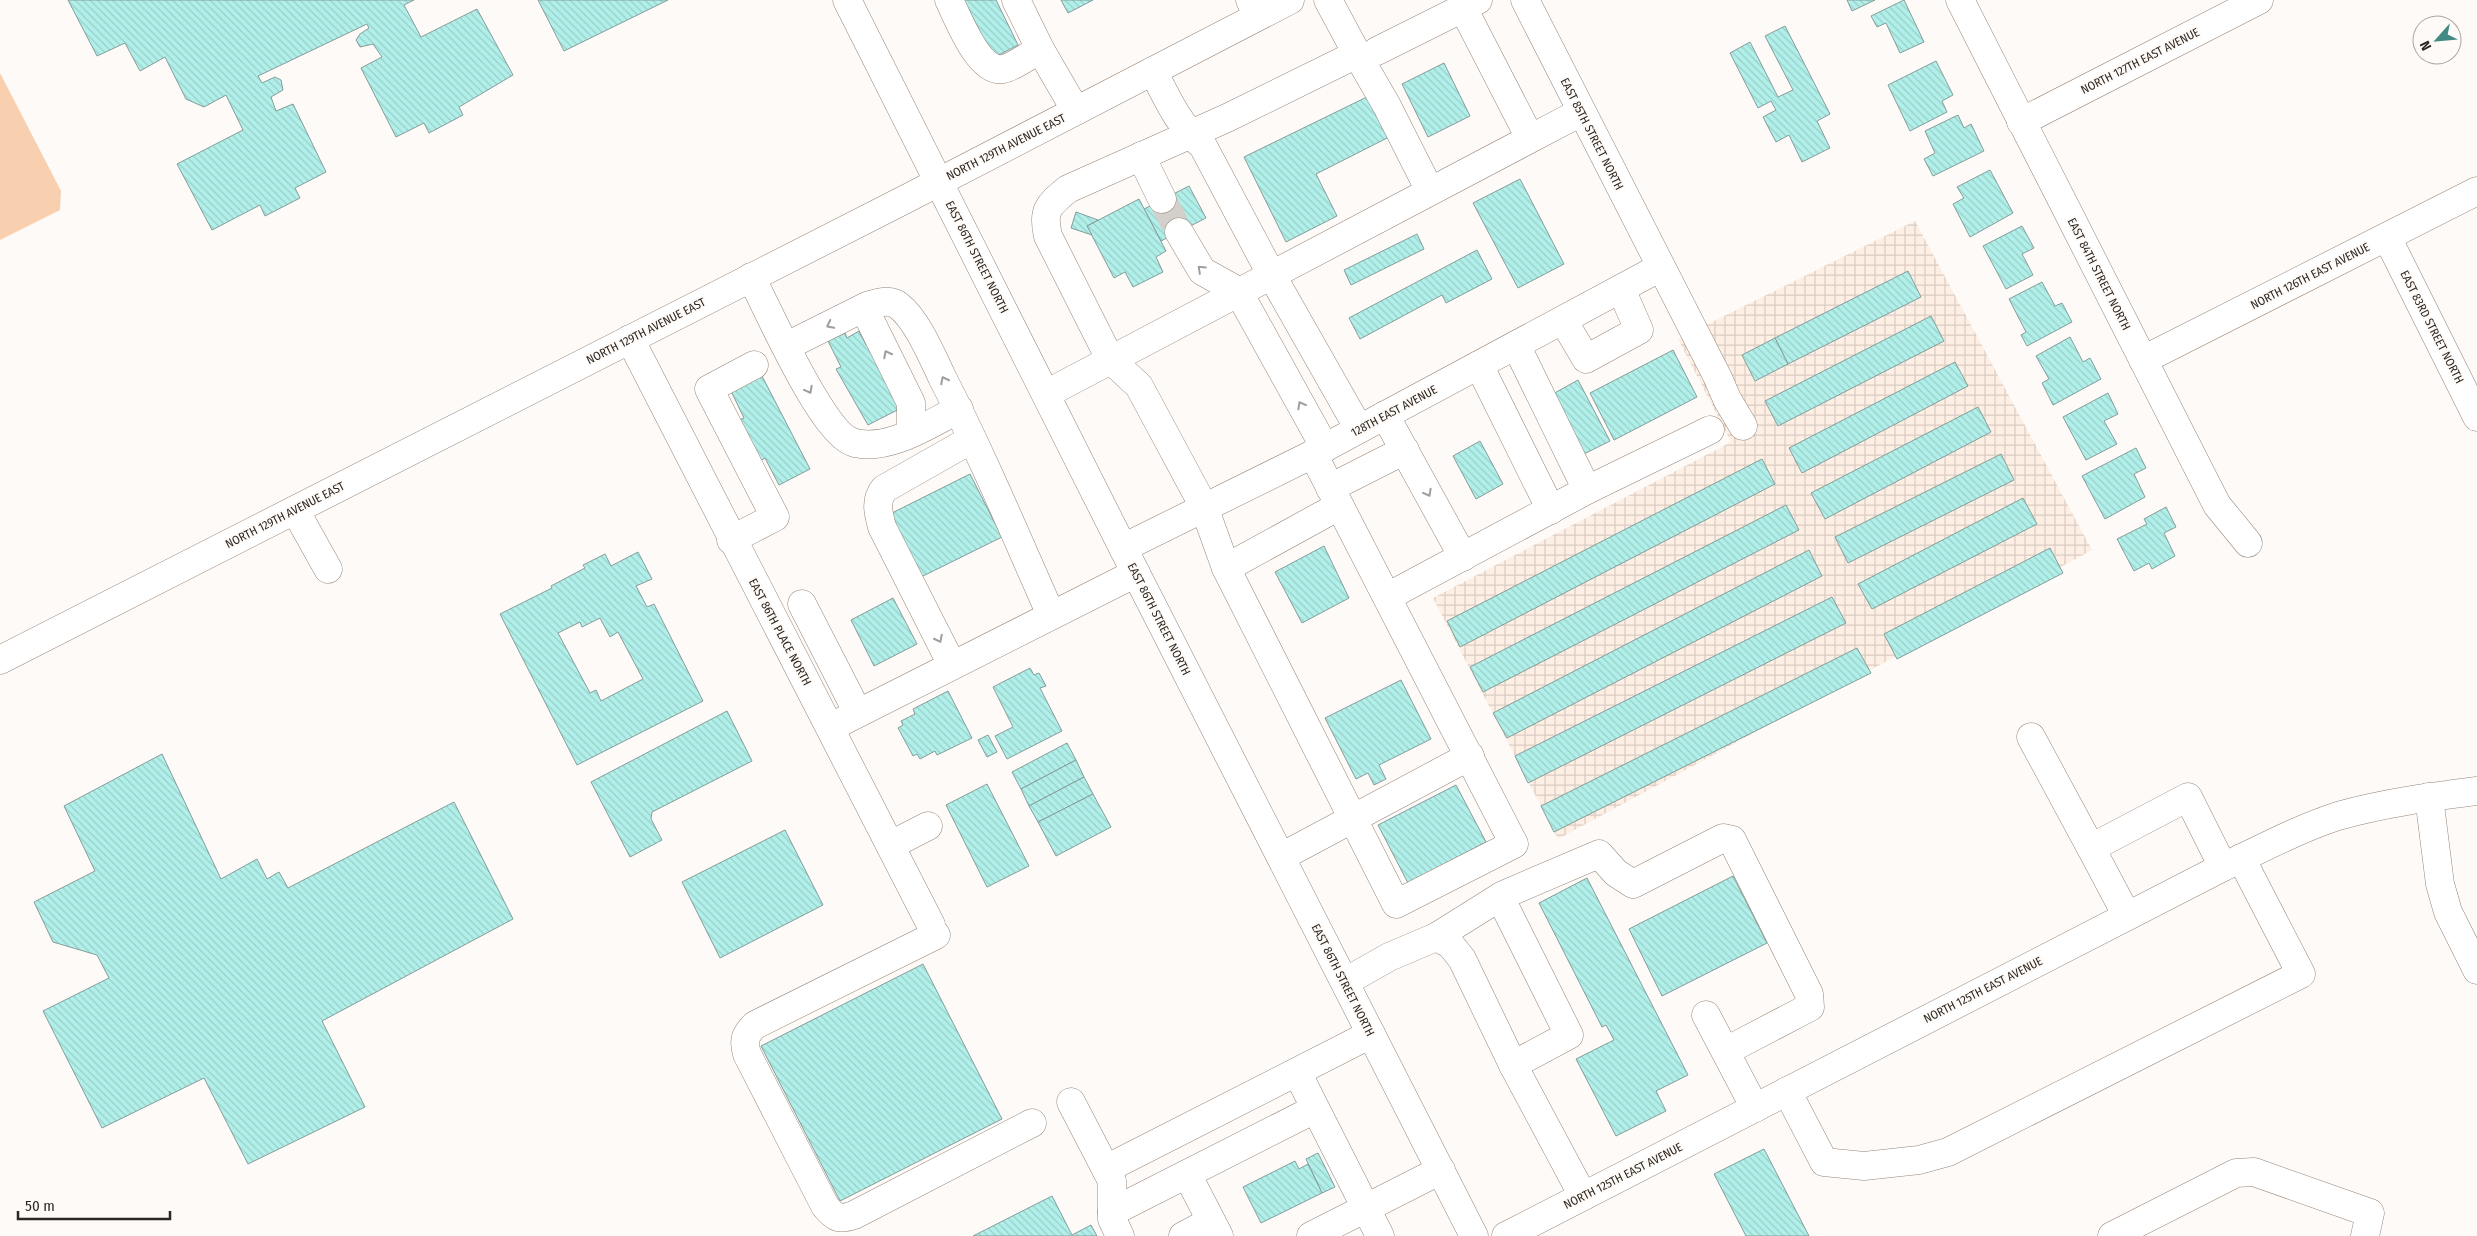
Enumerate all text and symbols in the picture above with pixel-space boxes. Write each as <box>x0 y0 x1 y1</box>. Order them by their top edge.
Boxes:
north arrow <box>2412 15 2462 65</box>
street label: NORTH 127TH EAST AVENUE <box>2078 25 2202 97</box>
text: N <box>2416 38 2435 53</box>
street label: EAST 85TH STREET NORTH <box>1558 76 1626 192</box>
street label: NORTH 129TH AVENUE EAST <box>944 111 1068 183</box>
street label: EAST 86TH STREET NORTH <box>943 198 1011 316</box>
street label: EAST 84TH STREET NORTH <box>2065 215 2133 333</box>
street label: NORTH 126TH EAST AVENUE <box>2248 240 2372 312</box>
one-way arrow <box>1198 265 1207 274</box>
street label: EAST 83RD STREET NORTH <box>2397 268 2467 386</box>
street label: NORTH 129TH AVENUE EAST <box>584 295 708 367</box>
one-way arrow <box>826 319 835 329</box>
one-way arrow <box>883 350 893 359</box>
one-way arrow <box>940 376 950 385</box>
street label: 128TH EAST AVENUE <box>1349 382 1440 440</box>
one-way arrow <box>803 384 813 393</box>
one-way arrow <box>1297 402 1307 411</box>
street label: NORTH 129TH AVENUE EAST <box>223 479 347 551</box>
one-way arrow <box>1422 487 1432 496</box>
street label: EAST 86TH STREET NORTH <box>1125 560 1193 678</box>
street label: EAST 86TH PLACE NORTH <box>746 576 814 688</box>
one-way arrow <box>933 634 943 643</box>
street label: EAST 86TH STREET NORTH <box>1309 921 1377 1039</box>
street label: NORTH 125TH EAST AVENUE <box>1921 954 2045 1026</box>
street label: NORTH 125TH EAST AVENUE <box>1561 1140 1685 1212</box>
scale bar <box>18 1188 170 1220</box>
text: 50 m <box>25 1197 55 1215</box>

